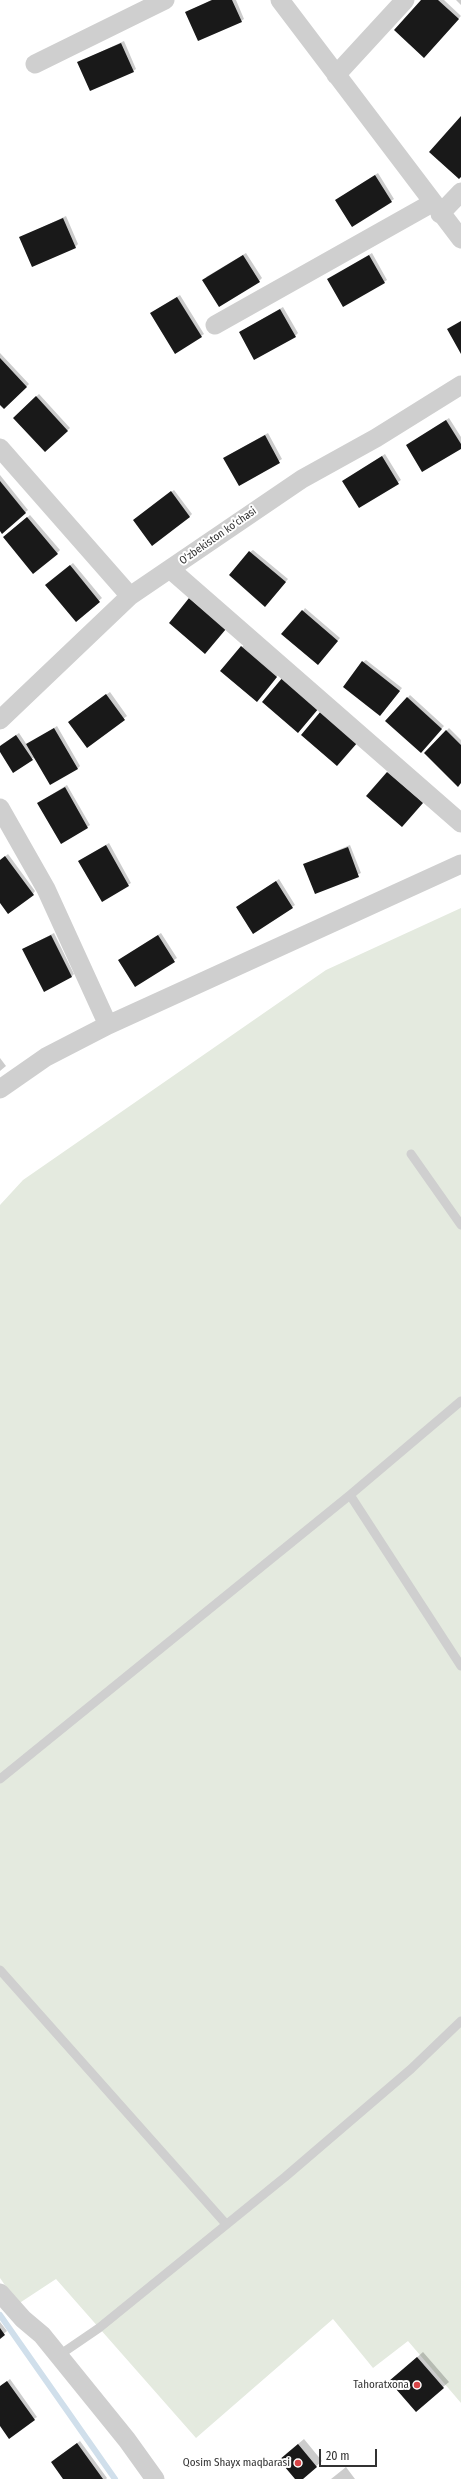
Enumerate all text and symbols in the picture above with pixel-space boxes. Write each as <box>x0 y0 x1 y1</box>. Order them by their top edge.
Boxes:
street label: O‘zbekiston ko‘chasi <box>177 504 259 568</box>
place label: Tahoratxona <box>353 2378 409 2392</box>
marker: Tahoratxona <box>412 2380 422 2390</box>
scale bar <box>321 2441 379 2467</box>
text: 20 m <box>326 2449 350 2463</box>
place label: Qosim Shayx maqbarasi <box>183 2456 290 2470</box>
marker: Qosim Shayx maqbarasi <box>293 2458 303 2468</box>

